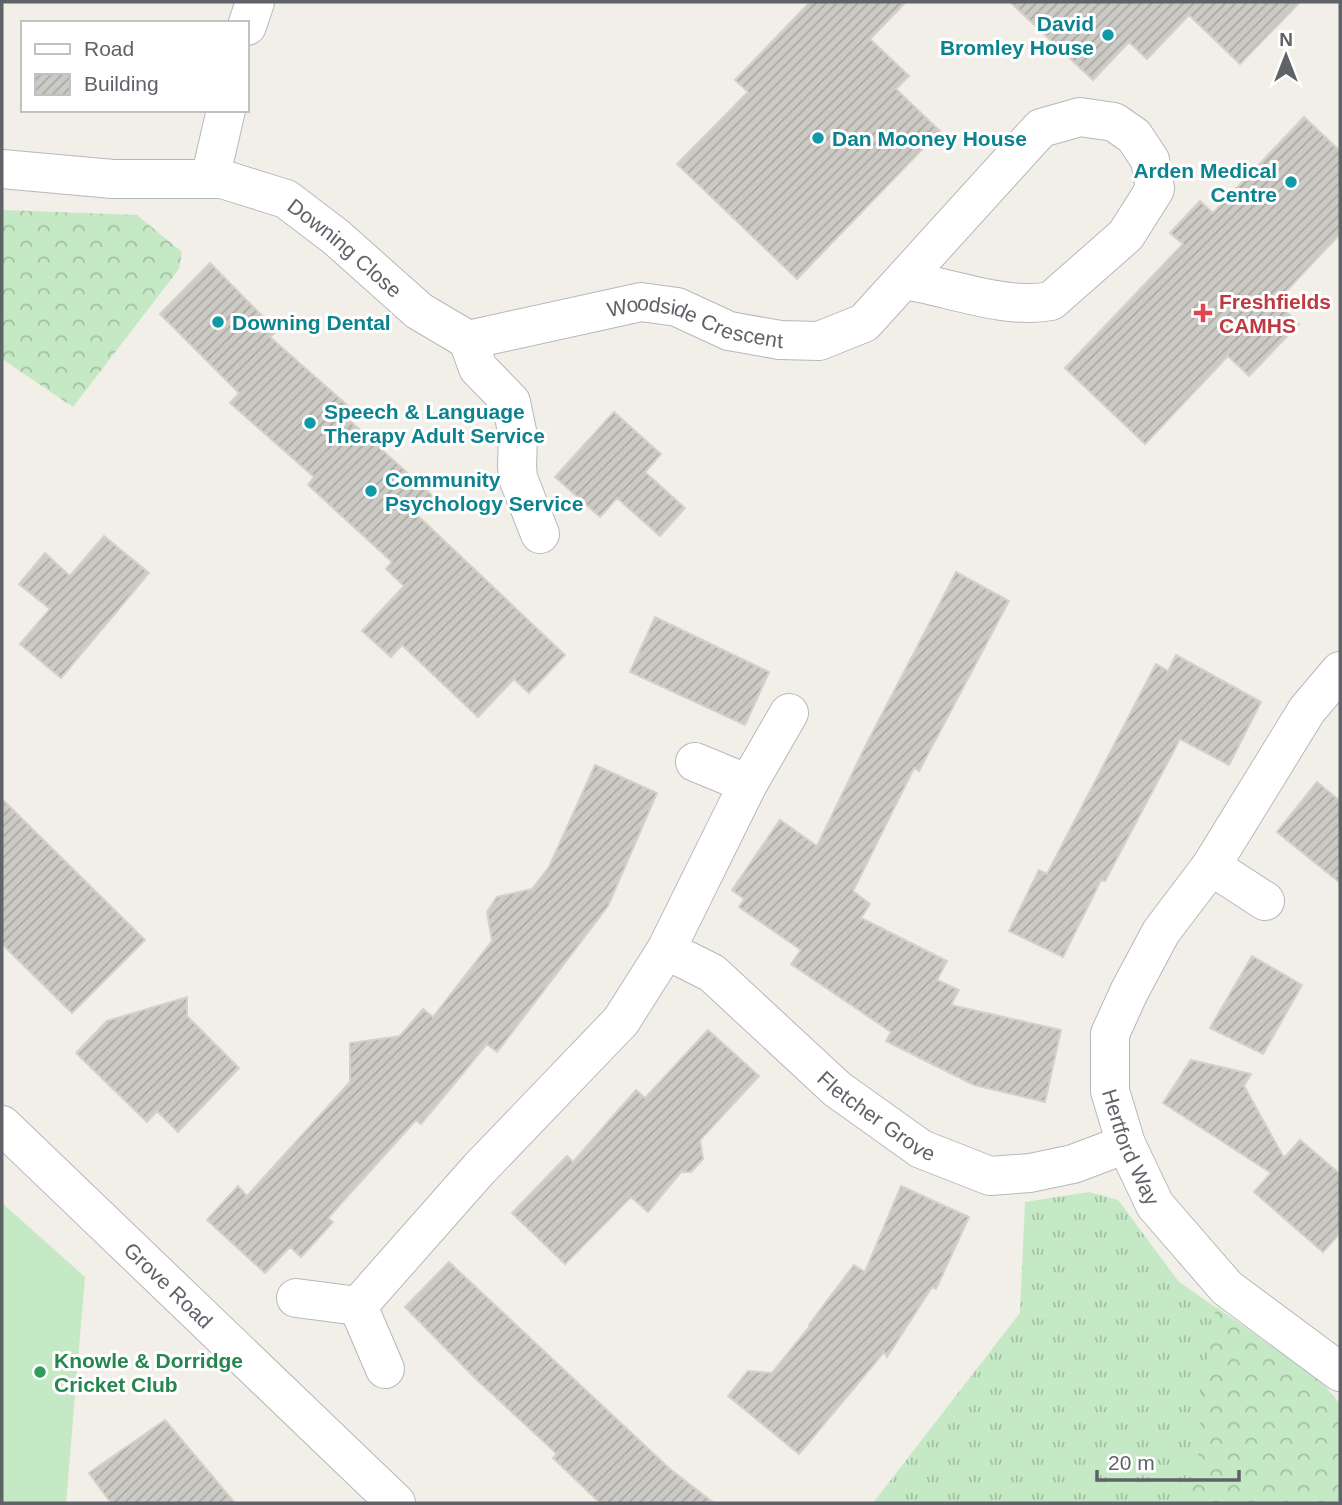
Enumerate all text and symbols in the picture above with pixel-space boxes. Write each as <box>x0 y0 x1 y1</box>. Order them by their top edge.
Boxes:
place label: David Bromley House <box>940 12 1094 59</box>
legend <box>21 21 248 112</box>
north arrow <box>1251 21 1321 91</box>
marker: David Bromley House <box>1100 27 1116 43</box>
text: N <box>1279 29 1293 50</box>
text: Road <box>84 37 134 60</box>
text: Building <box>84 72 159 95</box>
place label: Dan Mooney House <box>832 127 1027 150</box>
marker: Dan Mooney House <box>810 130 826 146</box>
place label: Arden Medical Centre <box>1133 159 1277 206</box>
marker: Arden Medical Centre <box>1283 174 1299 190</box>
street label: Downing Close <box>284 193 407 302</box>
street label: Woodside Crescent <box>605 290 783 352</box>
place label: Freshfields CAMHS <box>1219 290 1331 337</box>
marker: Freshfields CAMHS <box>1193 303 1213 323</box>
place label: Downing Dental <box>232 311 391 334</box>
marker: Downing Dental <box>210 314 226 330</box>
place label: Speech & Language Therapy Adult Service <box>324 400 545 447</box>
marker: Speech & Language Therapy Adult Service <box>302 415 318 431</box>
place label: Community Psychology Service <box>385 468 583 515</box>
marker: Community Psychology Service <box>363 483 379 499</box>
street label: Fletcher Grove <box>813 1066 939 1165</box>
street label: Hertford Way <box>1099 1086 1165 1209</box>
street label: Grove Road <box>120 1237 218 1332</box>
place label: Knowle & Dorridge Cricket Club <box>54 1349 243 1396</box>
marker: Knowle & Dorridge Cricket Club <box>32 1364 48 1380</box>
scale bar <box>1097 1438 1239 1482</box>
text: 20 m <box>1108 1451 1155 1474</box>

